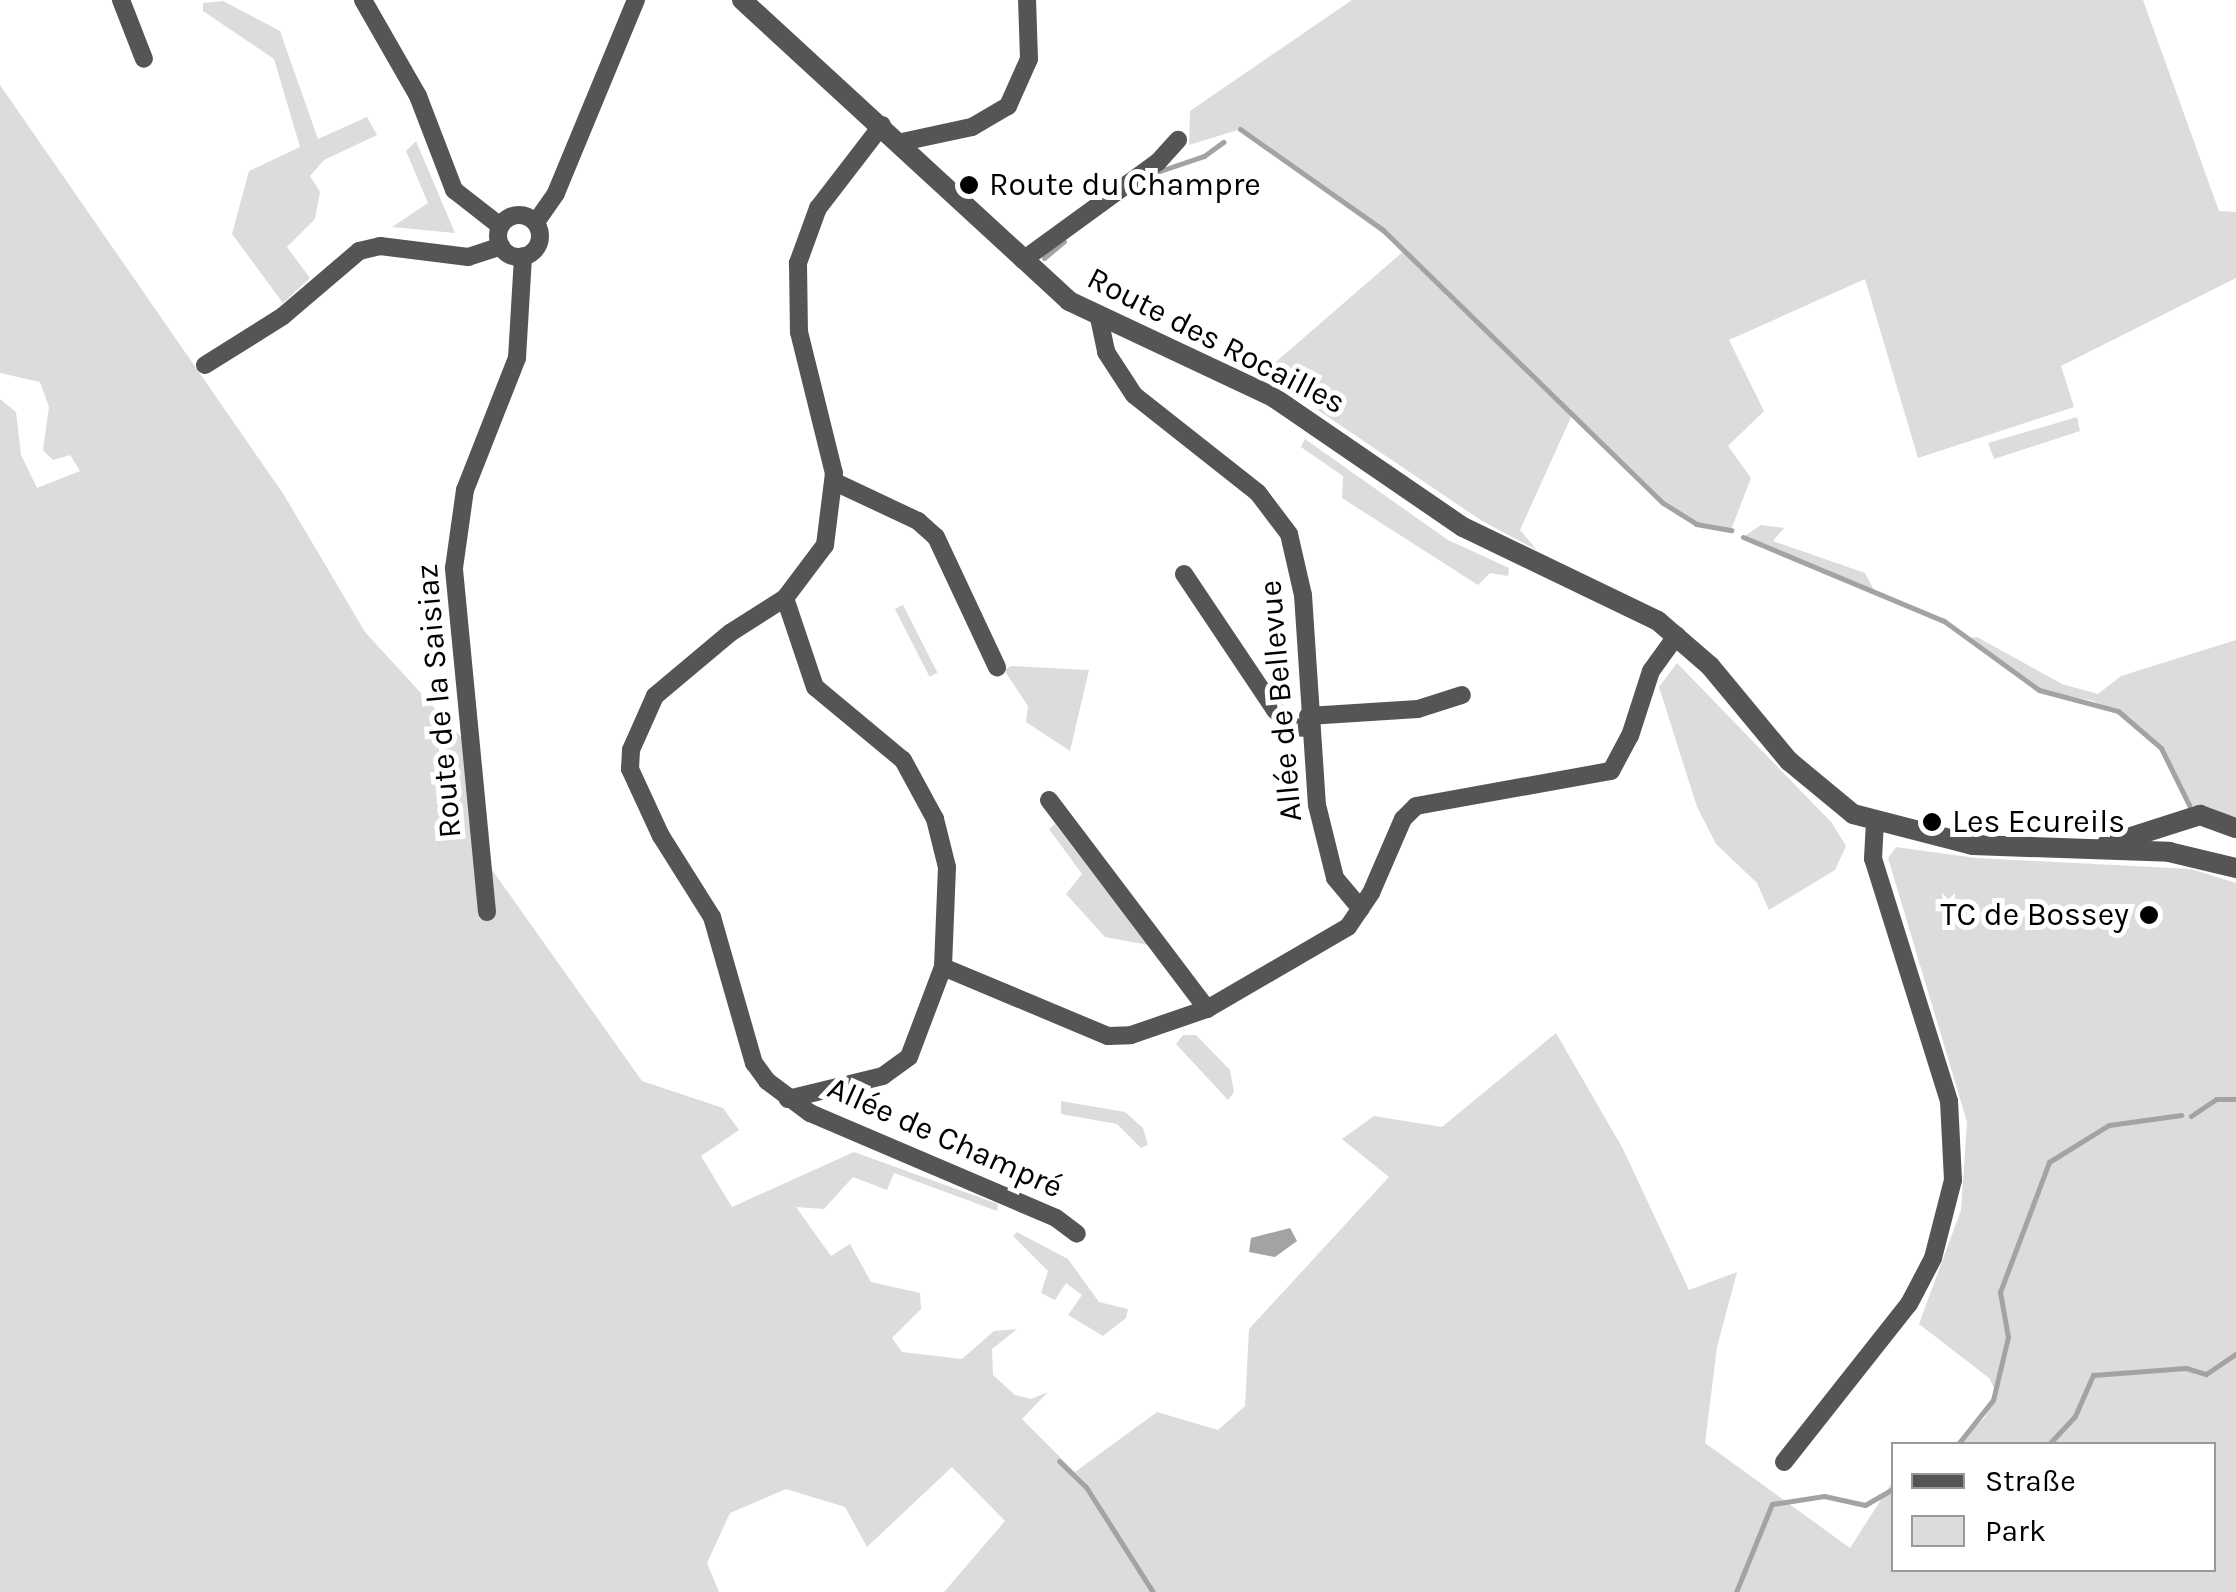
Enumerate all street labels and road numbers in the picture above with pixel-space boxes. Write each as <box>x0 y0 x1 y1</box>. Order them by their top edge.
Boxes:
street label: Route des Rocailles <box>1081 259 1351 423</box>
street label: Route de la Saisiaz <box>408 562 470 840</box>
street label: Allée de Bellevue <box>1251 579 1311 823</box>
street label: Allée de Champré <box>822 1069 1068 1207</box>

